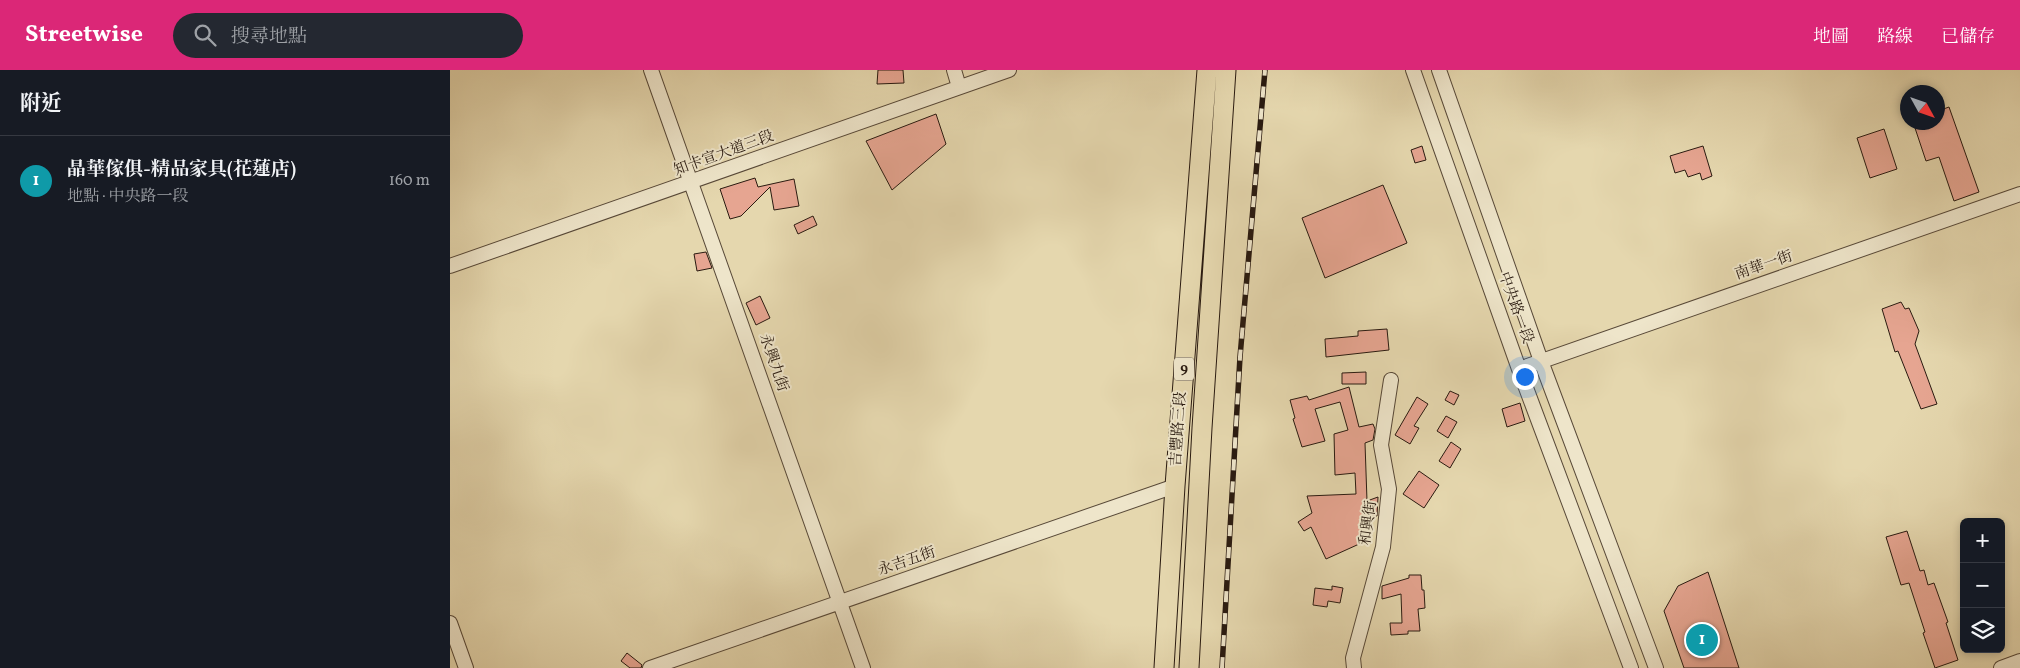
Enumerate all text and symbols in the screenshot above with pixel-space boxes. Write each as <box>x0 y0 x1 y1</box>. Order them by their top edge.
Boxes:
search box <box>173 13 523 58</box>
text: Streetwise <box>25 18 143 52</box>
icon: search <box>191 21 219 49</box>
text: 搜尋地點 <box>231 24 307 50</box>
text: 地圖 <box>1813 25 1849 50</box>
text: 路線 <box>1877 25 1913 50</box>
text: 已儲存 <box>1941 25 1995 50</box>
north arrow <box>1900 85 1945 130</box>
text: 附近 <box>20 90 62 119</box>
street label: 知卡宣大道三段 <box>671 126 777 182</box>
text: 晶華傢俱-精品家具(花蓮店) <box>67 157 296 183</box>
text: 1 <box>33 170 39 192</box>
text: 160 m <box>389 170 430 192</box>
text: 地點 · 中央路一段 <box>67 186 189 208</box>
street label: 南華一街 <box>1732 246 1796 286</box>
street label: 中央路一段 <box>1492 269 1538 347</box>
street label: 永興九街 <box>753 331 793 395</box>
road number: 9 <box>1174 358 1194 380</box>
your location <box>1512 364 1538 390</box>
street label: 吉豐路三段 <box>1166 391 1192 467</box>
street label: 和興街 <box>1355 499 1383 547</box>
map controls <box>1960 518 2005 653</box>
button: + <box>1960 518 2005 563</box>
street label: 永吉五街 <box>875 542 939 582</box>
button: − <box>1960 563 2005 608</box>
button: layers <box>1960 608 2005 653</box>
pin: 1 <box>1686 621 1718 659</box>

